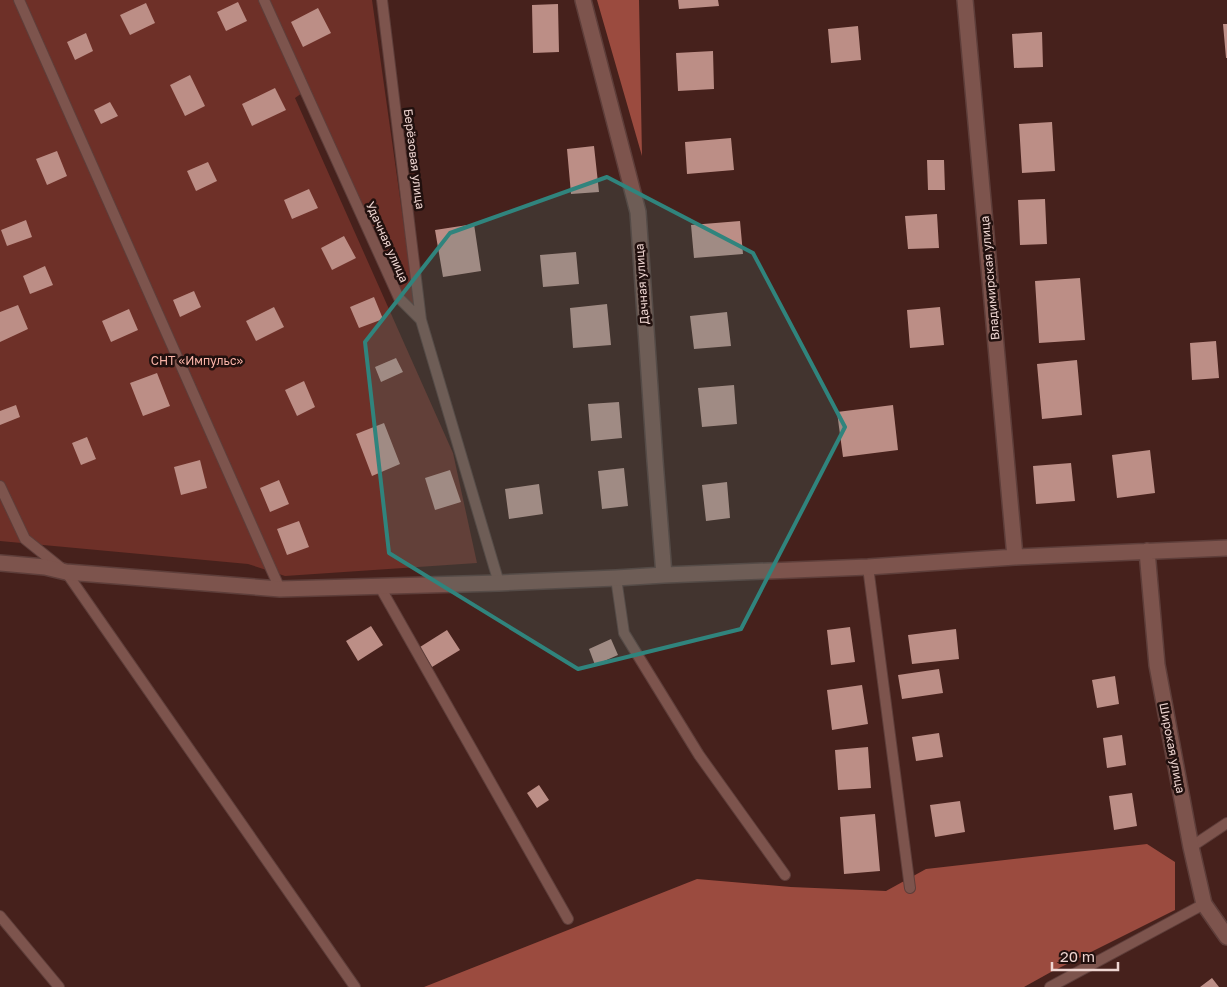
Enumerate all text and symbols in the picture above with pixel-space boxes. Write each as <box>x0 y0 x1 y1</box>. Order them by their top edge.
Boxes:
street label: Берёзовая улица <box>401 108 428 210</box>
street label: Удачная улица <box>363 199 412 285</box>
street label: Владимирская улица <box>977 215 1002 341</box>
street label: Дачная улица <box>631 243 652 325</box>
park label: СНТ «Импульс» <box>151 353 244 368</box>
street label: Широкая улица <box>1156 701 1189 795</box>
scale bar <box>1052 940 1118 972</box>
text: 20 m <box>1060 947 1095 965</box>

